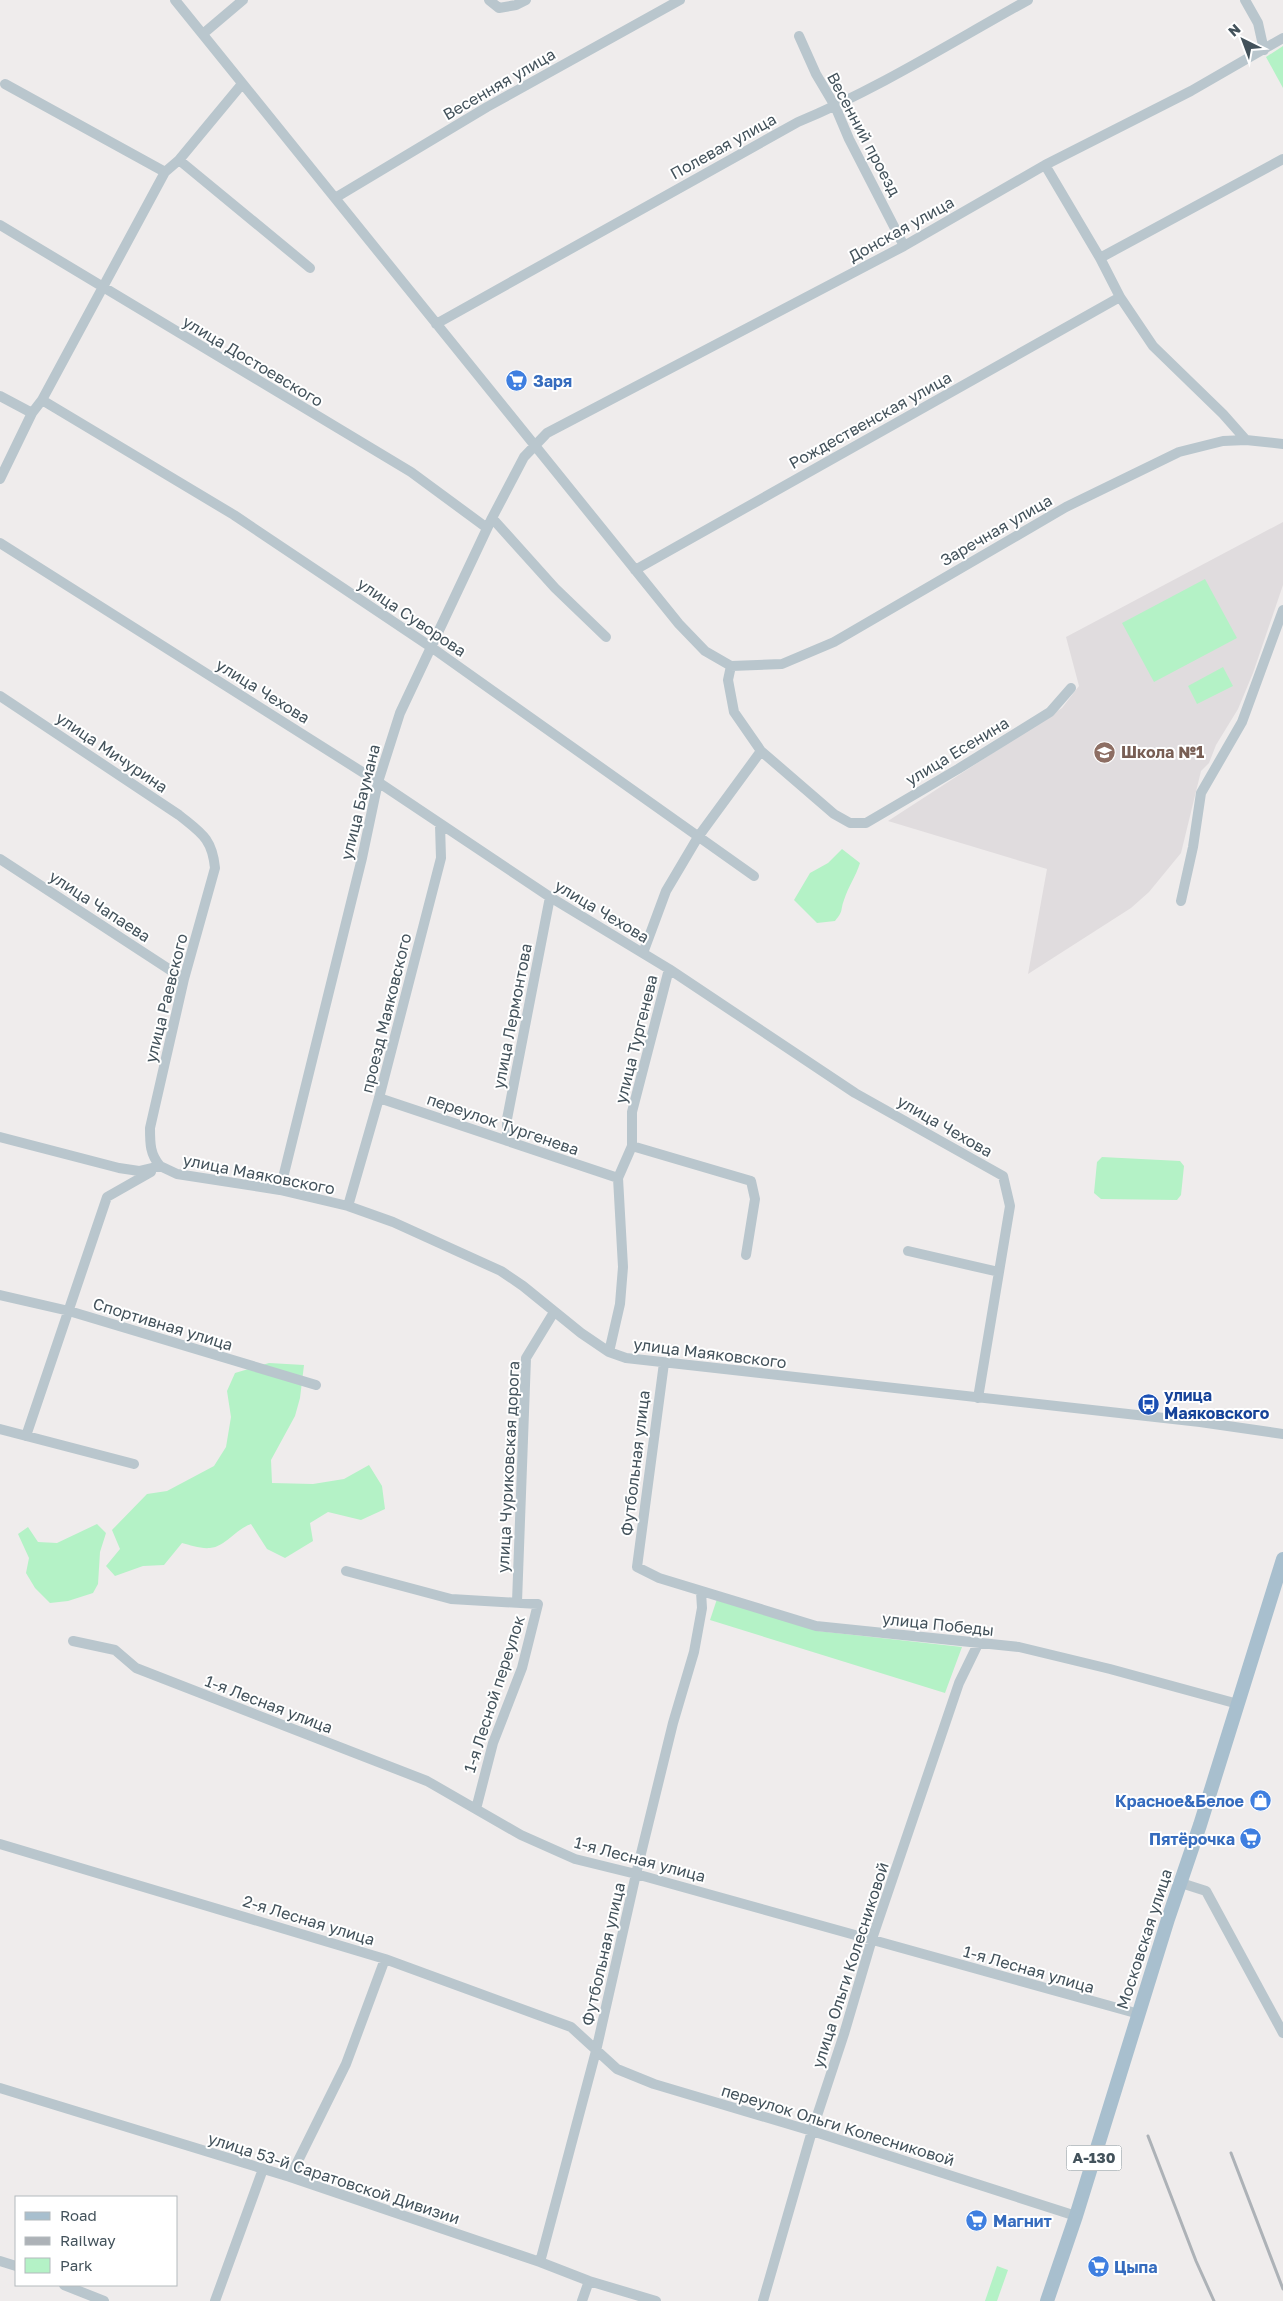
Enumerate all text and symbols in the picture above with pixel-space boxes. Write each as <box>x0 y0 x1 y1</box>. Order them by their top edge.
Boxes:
north arrow <box>1218 15 1268 65</box>
text: N <box>1224 20 1244 40</box>
street label: Весенняя улица <box>439 44 559 124</box>
street label: Весенний проезд <box>823 69 905 200</box>
street label: Полевая улица <box>666 109 780 183</box>
street label: Донская улица <box>845 192 957 266</box>
street label: улица Достоевского <box>179 311 327 411</box>
street label: Рождественская улица <box>785 367 955 473</box>
supermarket icon: Заря <box>505 369 529 393</box>
place label: Заря <box>533 371 572 391</box>
street label: Заречная улица <box>936 490 1056 570</box>
street label: улица Суворова <box>354 573 470 661</box>
street label: улица Чехова <box>212 654 314 728</box>
street label: улица Мичурина <box>52 707 172 797</box>
street label: улица Есенина <box>902 712 1012 790</box>
school or university icon: Школа №1 <box>1093 740 1117 764</box>
street label: улица Баумана <box>336 742 384 862</box>
place label: Школа №1 <box>1121 742 1204 762</box>
street label: улица Чапаева <box>46 866 154 946</box>
street label: улица Чехова <box>551 875 653 947</box>
street label: улица Раевского <box>140 931 192 1065</box>
street label: проезд Маяковского <box>356 931 416 1095</box>
street label: улица Лермонтова <box>488 942 536 1090</box>
street label: улица Тургенева <box>610 973 662 1105</box>
street label: переулок Тургенева <box>424 1089 582 1159</box>
street label: улица Чехова <box>894 1091 996 1161</box>
street label: улица Маяковского <box>181 1149 337 1199</box>
street label: Спортивная улица <box>91 1293 235 1355</box>
street label: улица Маяковского <box>632 1334 788 1372</box>
street label: улица Чуриковская дорога <box>492 1360 524 1574</box>
place label: улица Маяковского <box>1164 1385 1270 1423</box>
street label: Футбольная улица <box>616 1389 654 1537</box>
bus stop icon: улица Маяковского <box>1136 1392 1160 1416</box>
street label: улица Победы <box>881 1608 995 1640</box>
street label: 1-я Лесной переулок <box>459 1613 529 1775</box>
street label: 1-я Лесная улица <box>202 1670 336 1738</box>
shop icon: Красное&Белое <box>1248 1789 1272 1813</box>
place label: Красное&Белое <box>1115 1791 1244 1811</box>
supermarket icon: Пятёрочка <box>1239 1827 1263 1851</box>
place label: Пятёрочка <box>1149 1829 1235 1849</box>
street label: 1-я Лесная улица <box>572 1832 708 1886</box>
street label: улица Ольги Колесниковой <box>807 1860 893 2070</box>
street label: Московская улица <box>1112 1866 1176 2012</box>
street label: Футбольная улица <box>577 1880 629 2028</box>
street label: 2-я Лесная улица <box>241 1890 377 1950</box>
street label: 1-я Лесная улица <box>961 1941 1097 1997</box>
street label: переулок Ольги Колесниковой <box>719 2080 957 2170</box>
street label: улица 53-й Саратовской Дивизии <box>206 2128 462 2228</box>
road number: А-130 <box>1066 2146 1122 2170</box>
legend <box>15 2196 178 2286</box>
text: Road <box>60 2206 97 2224</box>
supermarket icon: Магнит <box>965 2209 989 2233</box>
place label: Магнит <box>993 2211 1052 2231</box>
text: Railway <box>60 2231 116 2249</box>
supermarket icon: Цыпа <box>1086 2255 1110 2279</box>
text: Park <box>60 2256 93 2274</box>
place label: Цыпа <box>1114 2257 1157 2277</box>

